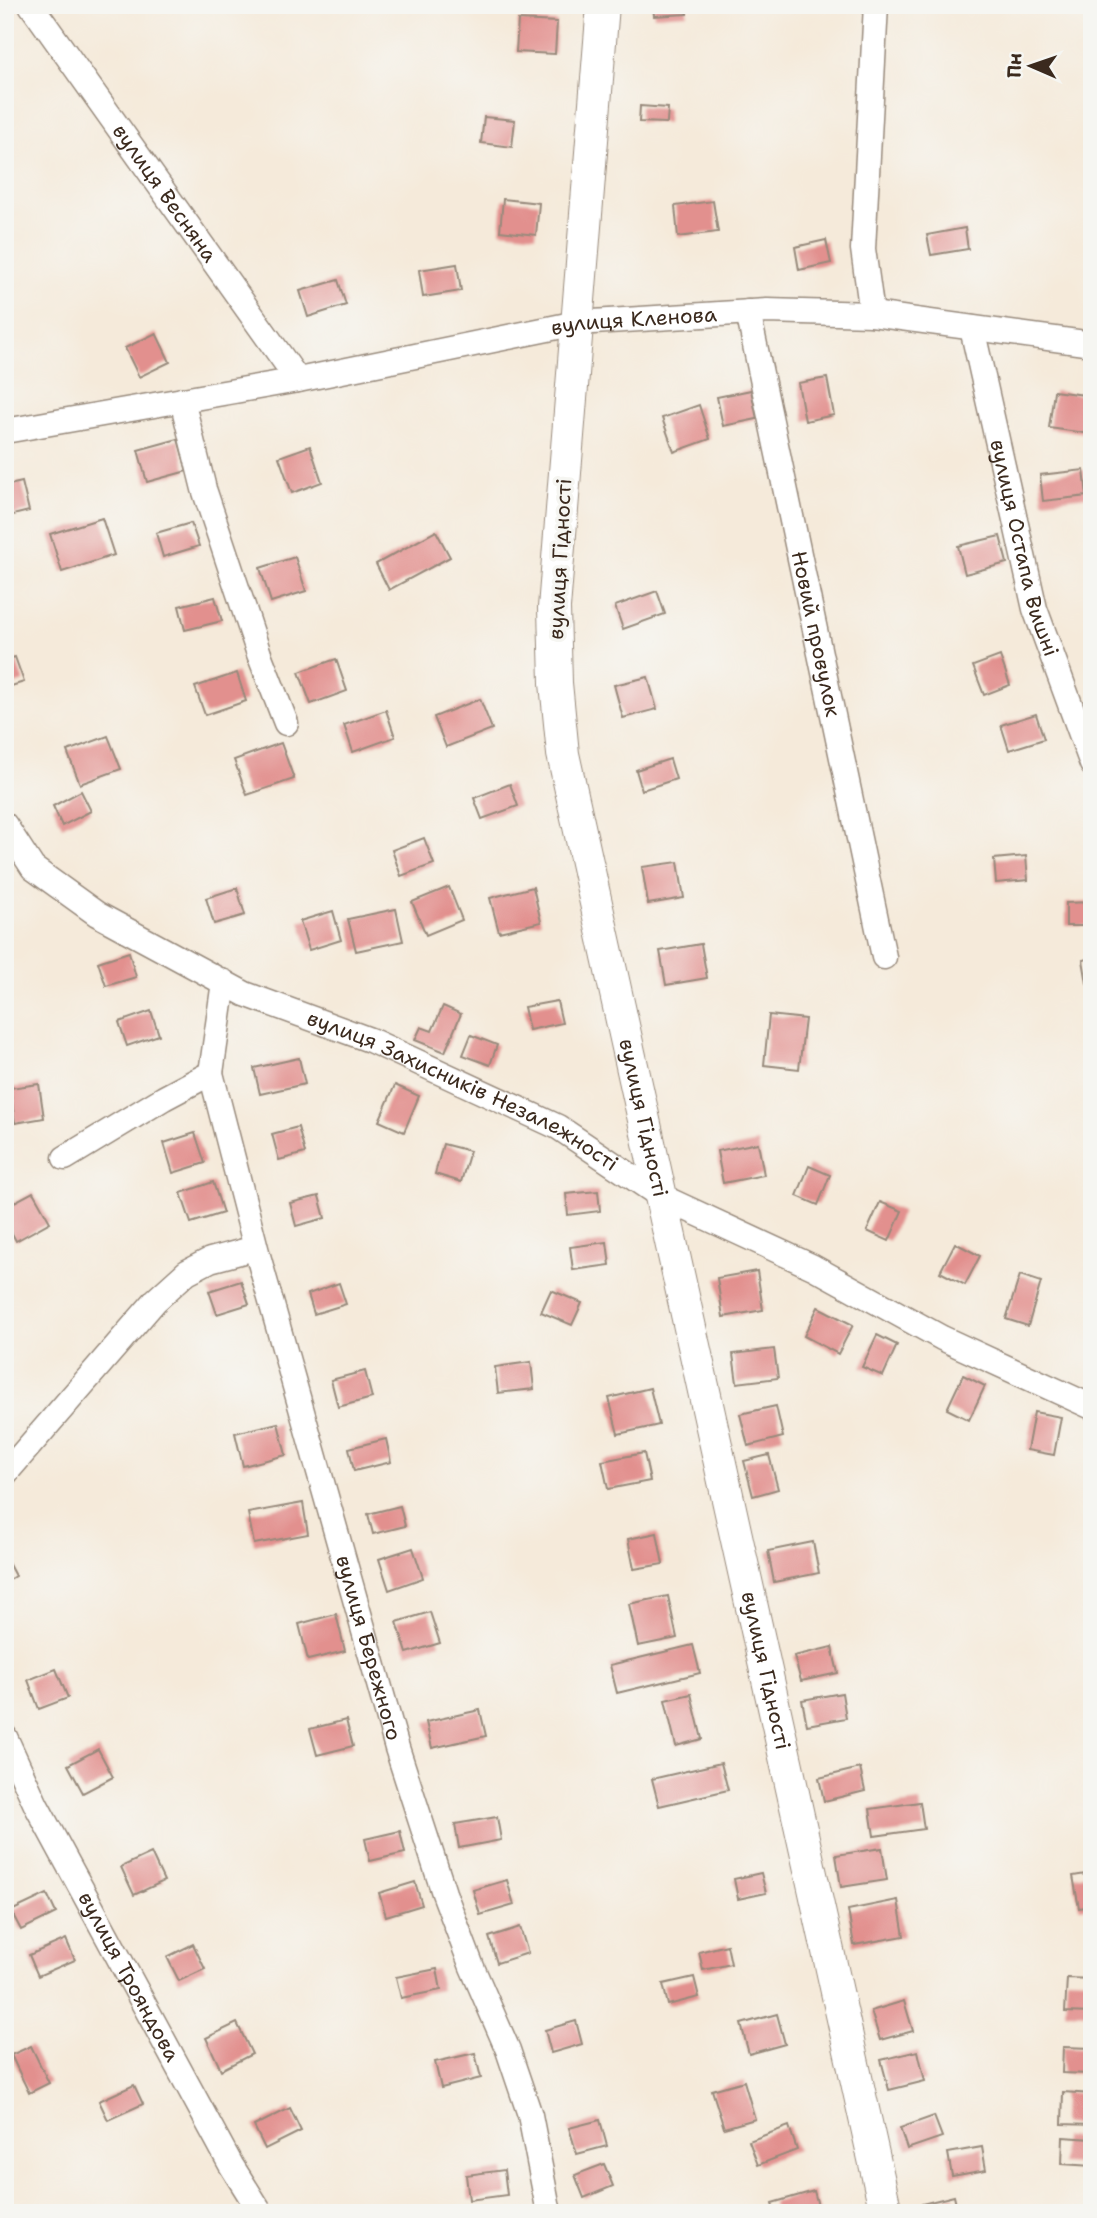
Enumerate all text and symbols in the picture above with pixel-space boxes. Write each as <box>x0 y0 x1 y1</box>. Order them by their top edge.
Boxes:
north arrow <box>996 32 1066 102</box>
text: Пн <box>1002 52 1027 78</box>
street label: вулиця Весняна <box>106 118 224 268</box>
street label: вулиця Кленова <box>548 300 718 342</box>
street label: вулиця Остапа Вишні <box>983 437 1065 660</box>
street label: вулиця Гідності <box>542 478 578 640</box>
street label: Новий провулок <box>785 548 847 719</box>
street label: вулиця Захисників Незалежності <box>303 1004 624 1178</box>
street label: вулиця Гідності <box>612 1036 675 1200</box>
street label: вулиця Бережного <box>329 1552 408 1744</box>
street label: вулиця Гідності <box>735 1589 797 1752</box>
street label: вулиця Трояндова <box>72 1887 186 2067</box>

